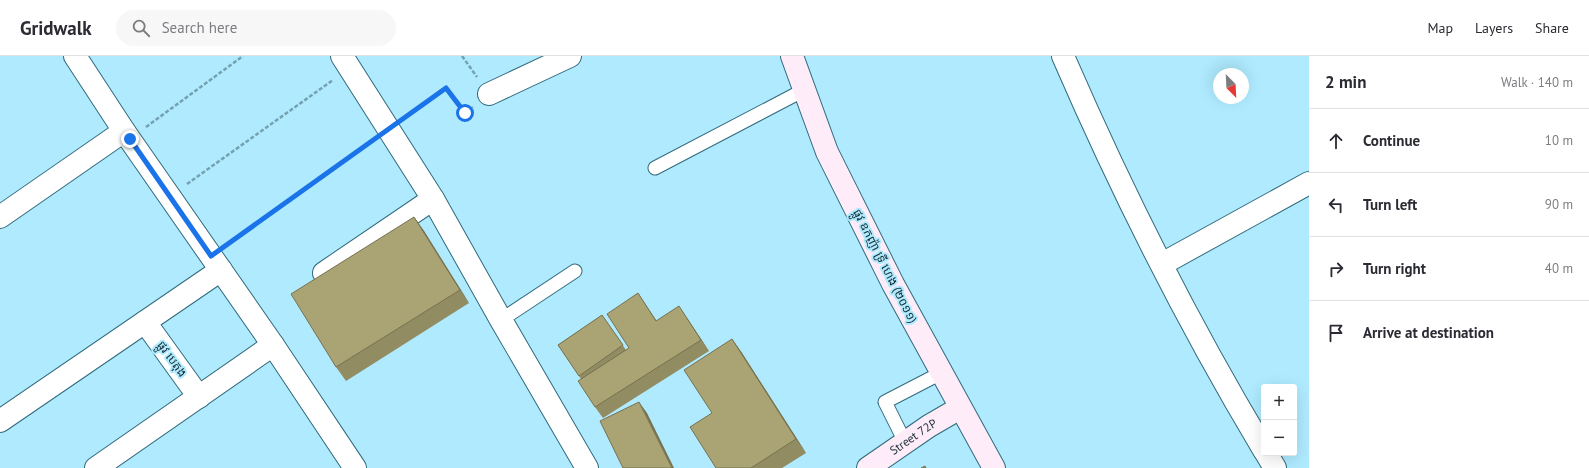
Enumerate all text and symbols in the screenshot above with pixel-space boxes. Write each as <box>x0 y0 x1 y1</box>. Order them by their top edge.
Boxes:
search box <box>116 10 396 46</box>
text: Gridwalk <box>20 16 92 40</box>
icon: search <box>130 17 152 39</box>
text: Search here <box>162 18 237 37</box>
text: Map <box>1427 19 1453 37</box>
text: Layers <box>1475 19 1513 37</box>
text: Share <box>1535 19 1569 37</box>
north arrow <box>1213 68 1249 104</box>
text: 2 min <box>1325 71 1366 93</box>
text: Walk · 140 m <box>1501 74 1573 91</box>
route start <box>456 104 474 122</box>
route end <box>121 130 139 148</box>
icon: ahead <box>1325 130 1347 152</box>
text: Continue <box>1363 131 1420 150</box>
text: 10 m <box>1545 132 1573 149</box>
icon: left <box>1325 194 1347 216</box>
text: Turn left <box>1363 195 1417 214</box>
text: 90 m <box>1545 196 1573 213</box>
street label: ផ្លូវ ឧកញ៉ា ទ្រី ហេង (២០១១) <box>847 206 921 327</box>
icon: right <box>1325 258 1347 280</box>
text: Turn right <box>1363 259 1426 278</box>
text: 40 m <box>1545 260 1573 277</box>
icon: arrive <box>1325 322 1347 344</box>
text: Arrive at destination <box>1363 323 1494 342</box>
street label: ផ្លូវ បេតុង <box>151 338 191 382</box>
map controls <box>1261 384 1297 456</box>
button: + <box>1261 384 1297 420</box>
street label: Street 72P <box>887 415 940 458</box>
button: − <box>1261 420 1297 456</box>

